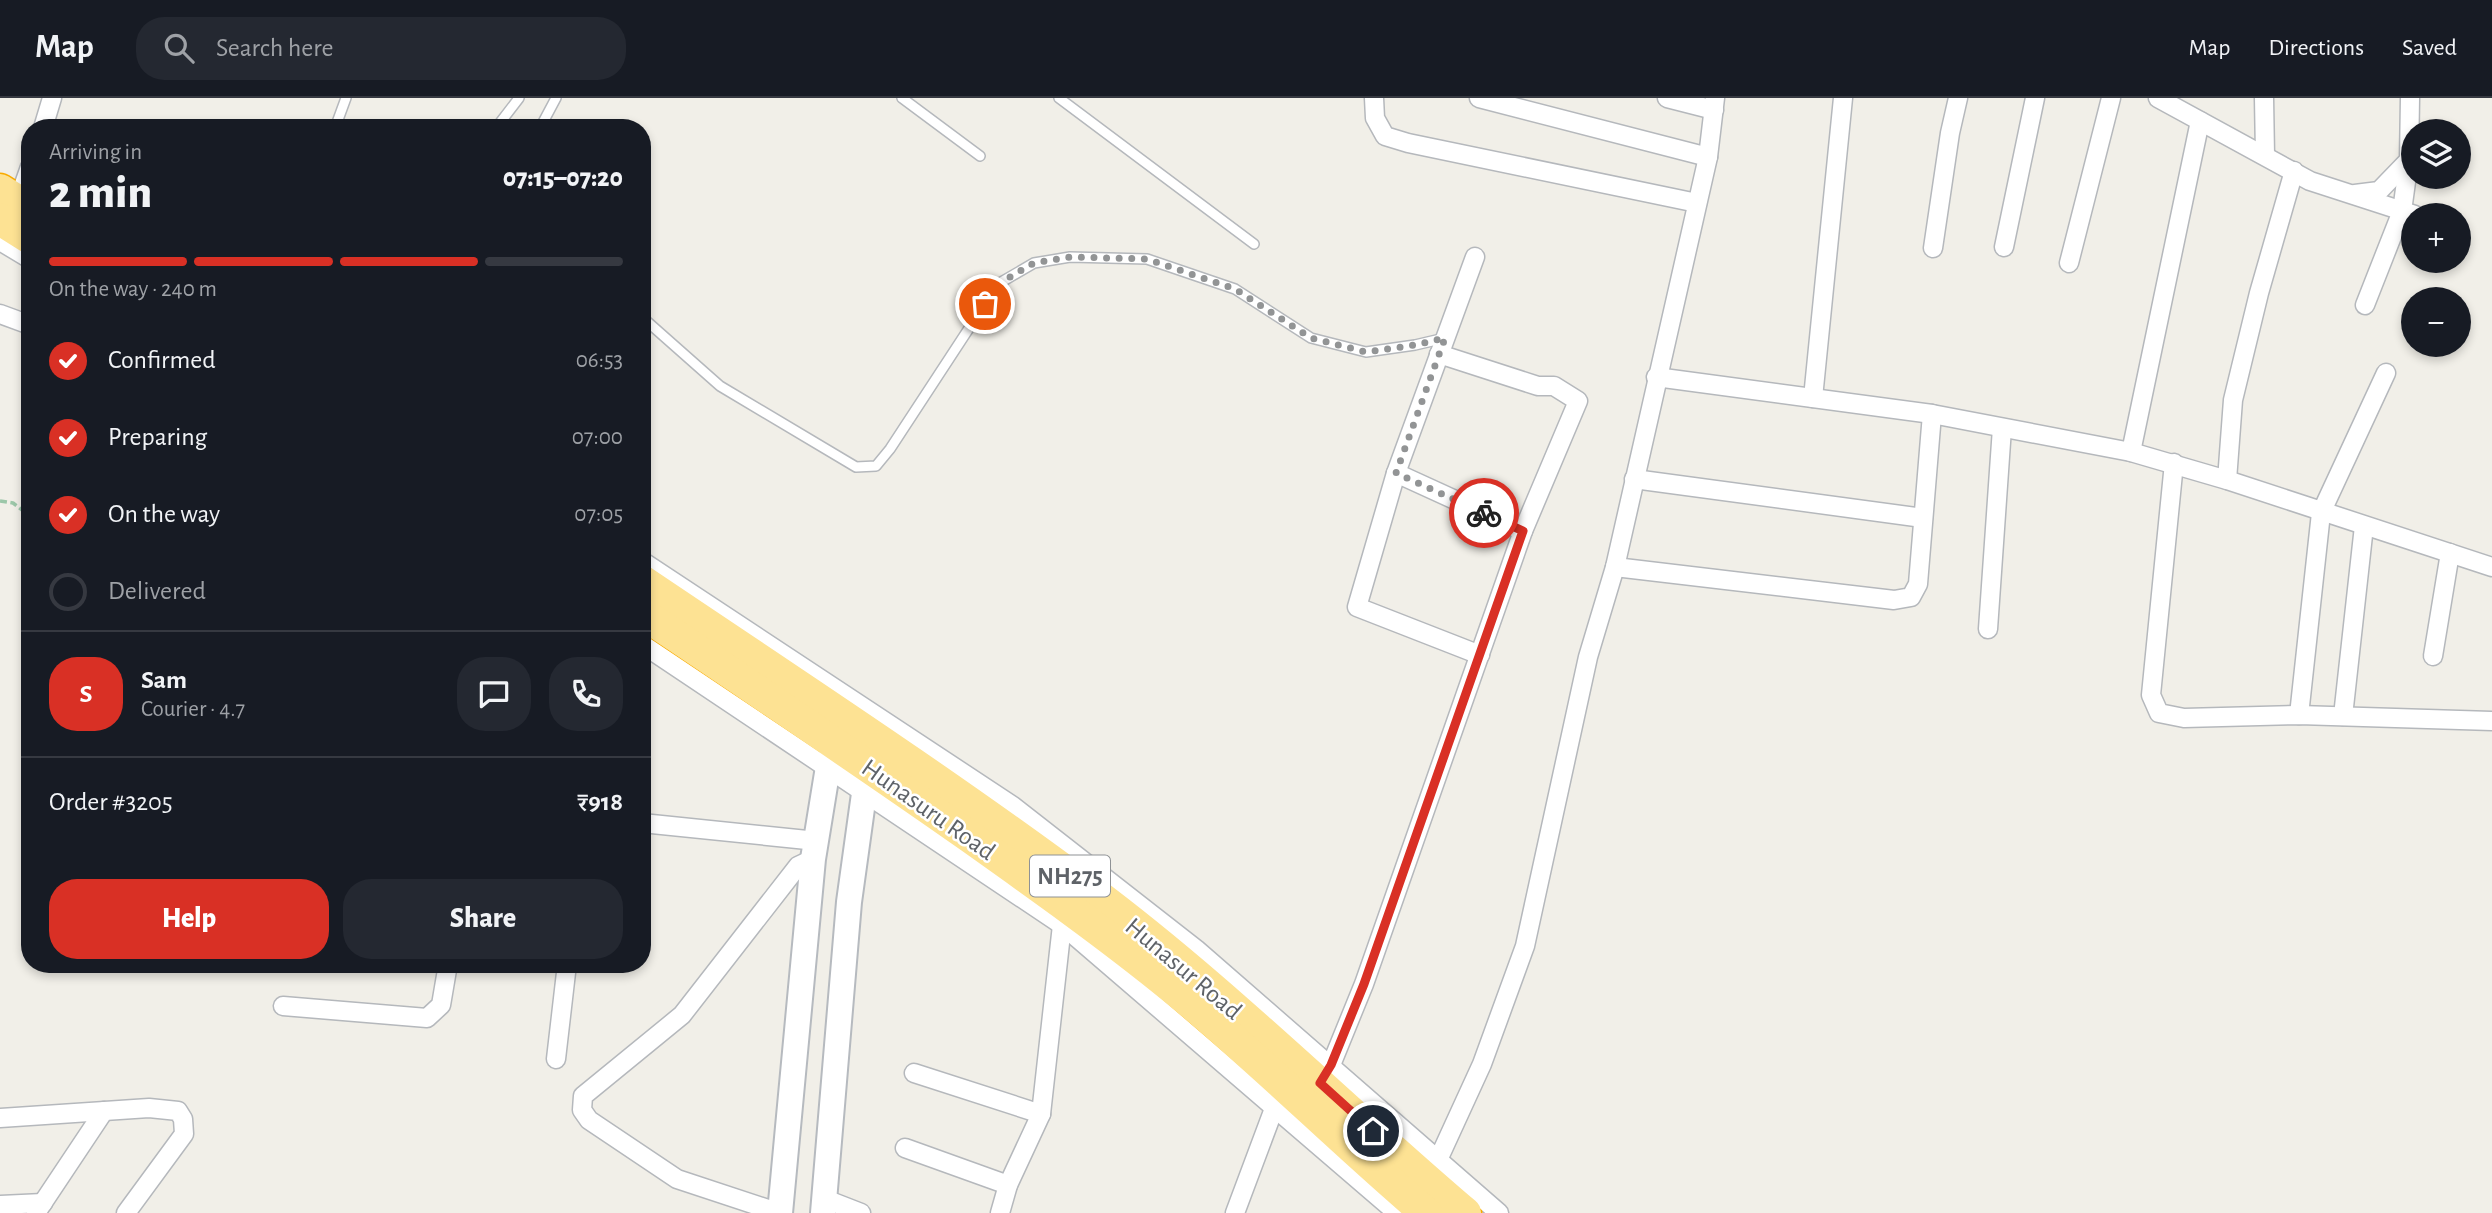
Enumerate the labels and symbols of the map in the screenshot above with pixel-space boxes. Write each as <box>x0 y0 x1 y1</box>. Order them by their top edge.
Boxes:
pin <box>955 274 1015 334</box>
courier <box>1449 478 1519 548</box>
street label: Hunasuru Road <box>857 754 1000 865</box>
road number: NH275 <box>1030 856 1110 896</box>
street label: Hunasur Road <box>1120 913 1246 1025</box>
pin <box>1343 1101 1403 1161</box>

